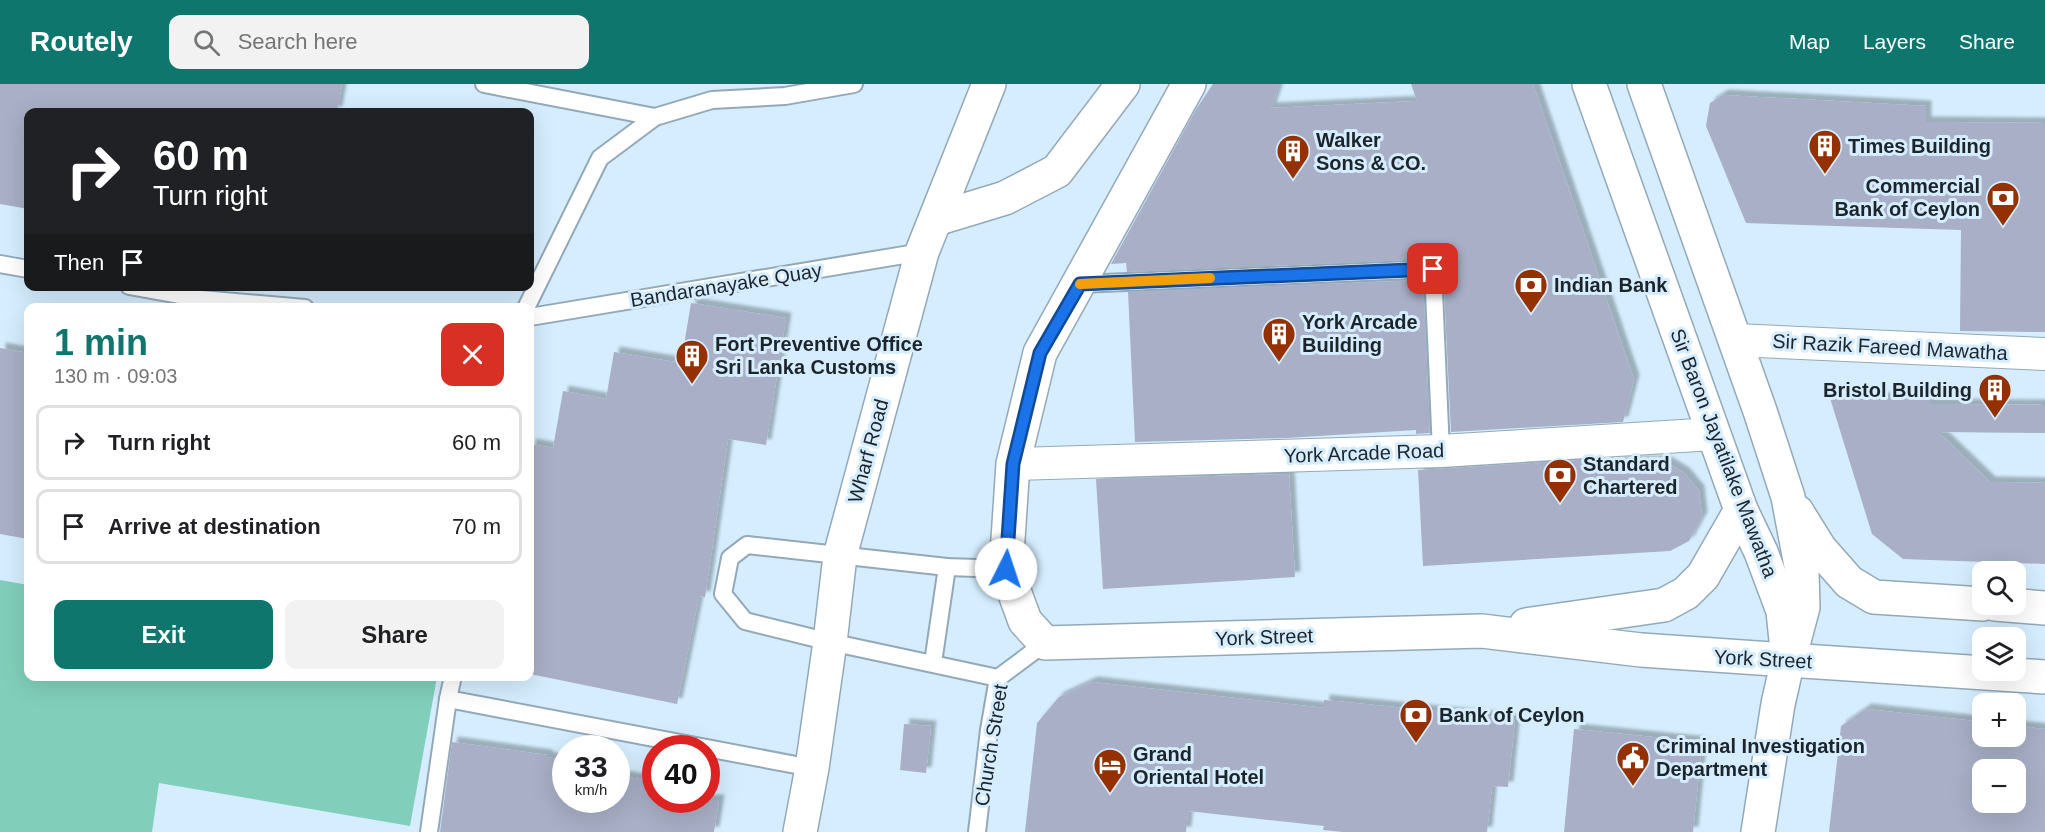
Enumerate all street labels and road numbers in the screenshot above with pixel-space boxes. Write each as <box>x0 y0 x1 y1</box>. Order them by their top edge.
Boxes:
street label: Bandaranayake Quay <box>629 259 823 311</box>
street label: Sir Baron Jayatilake Mawatha <box>1666 326 1782 581</box>
street label: Sir Razik Fareed Mawatha <box>1772 330 2009 364</box>
street label: Wharf Road <box>844 397 892 505</box>
street label: York Arcade Road <box>1283 439 1445 467</box>
street label: York Street <box>1215 624 1314 650</box>
street label: York Street <box>1713 645 1813 673</box>
street label: Church Street <box>970 682 1012 808</box>

